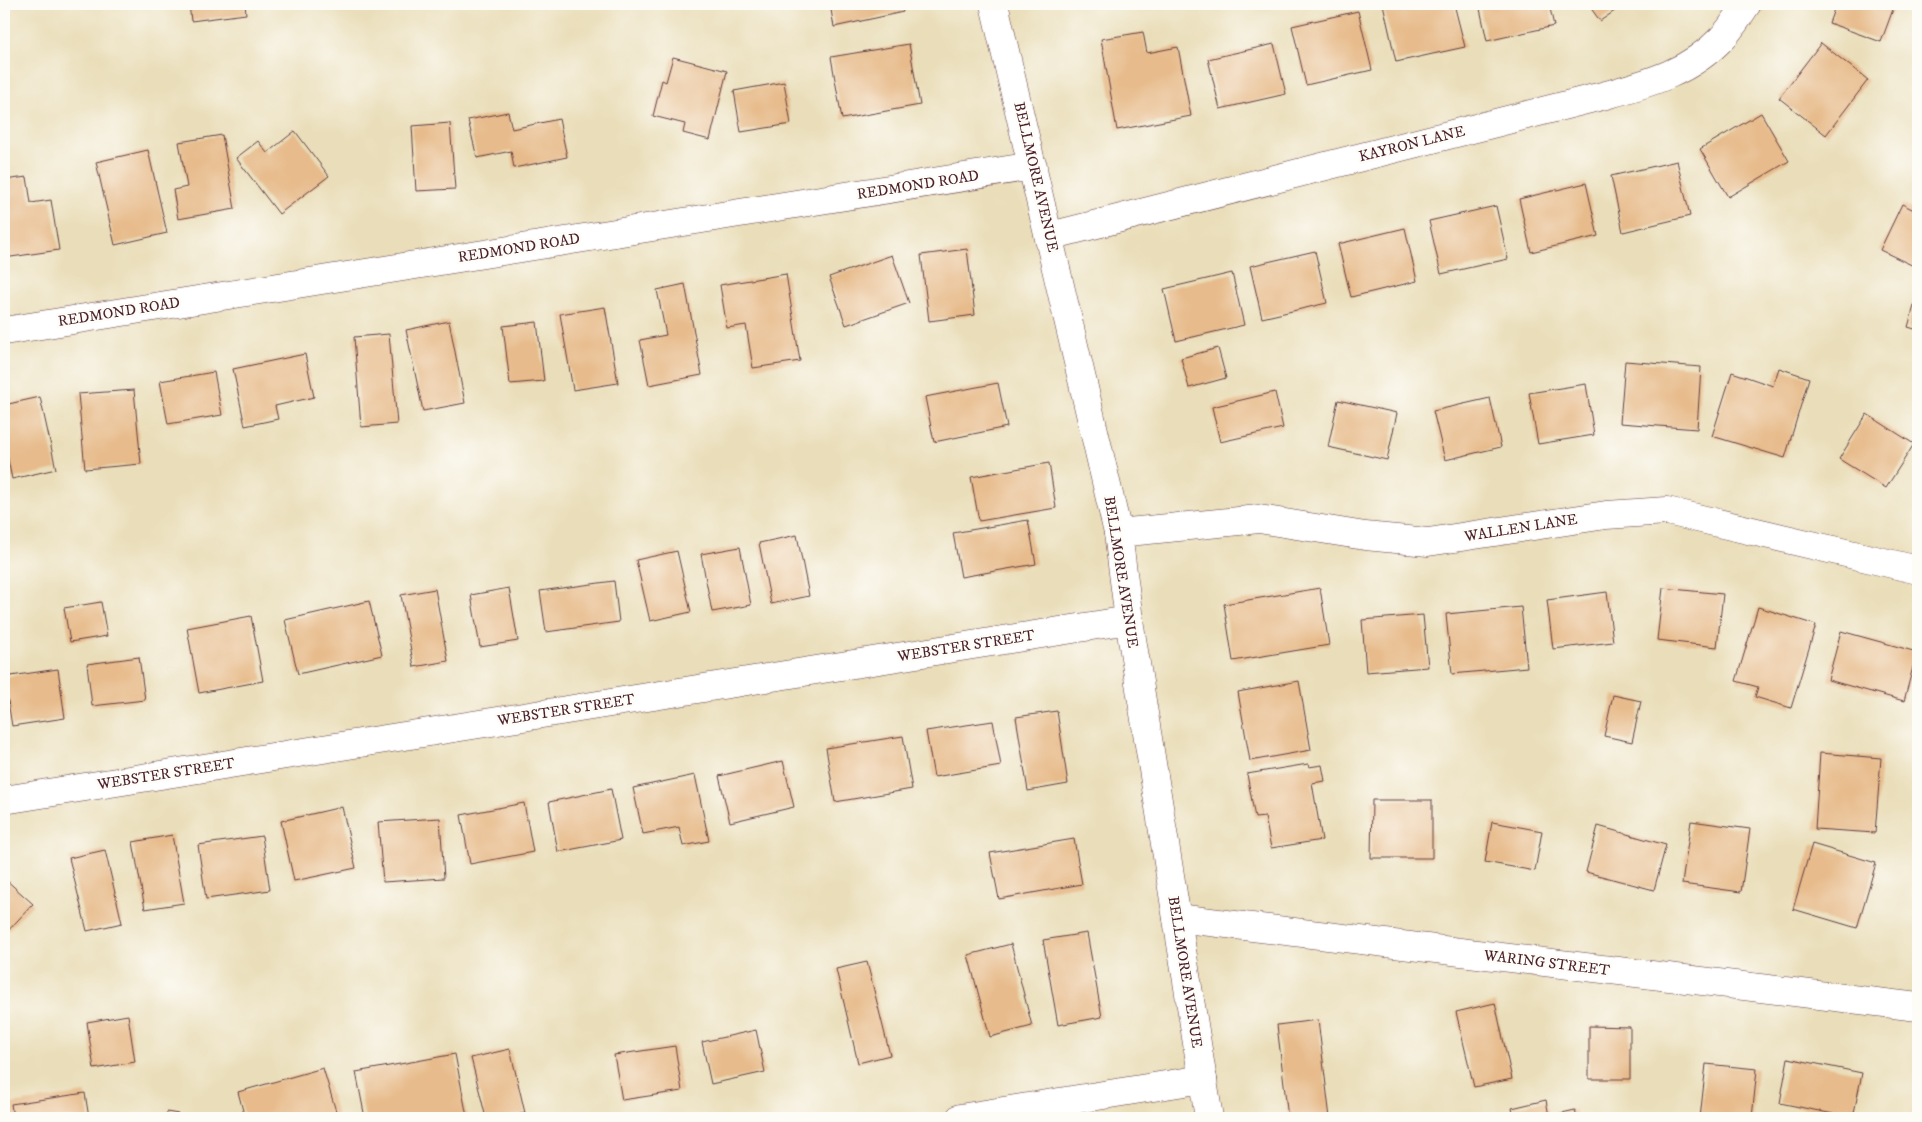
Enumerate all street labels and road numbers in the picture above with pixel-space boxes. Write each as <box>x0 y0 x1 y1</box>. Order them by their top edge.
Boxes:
street label: BELLMORE AVENUE <box>1009 100 1063 254</box>
street label: KAYRON LANE <box>1357 122 1467 166</box>
street label: REDMOND ROAD <box>856 166 980 204</box>
street label: REDMOND ROAD <box>457 229 581 267</box>
street label: REDMOND ROAD <box>57 293 181 331</box>
street label: BELLMORE AVENUE <box>1100 495 1142 650</box>
street label: WALLEN LANE <box>1462 510 1579 546</box>
street label: WEBSTER STREET <box>895 626 1037 666</box>
street label: WEBSTER STREET <box>495 690 637 730</box>
street label: WEBSTER STREET <box>95 754 237 794</box>
street label: BELLMORE AVENUE <box>1164 895 1206 1050</box>
street label: WARING STREET <box>1482 946 1612 980</box>

